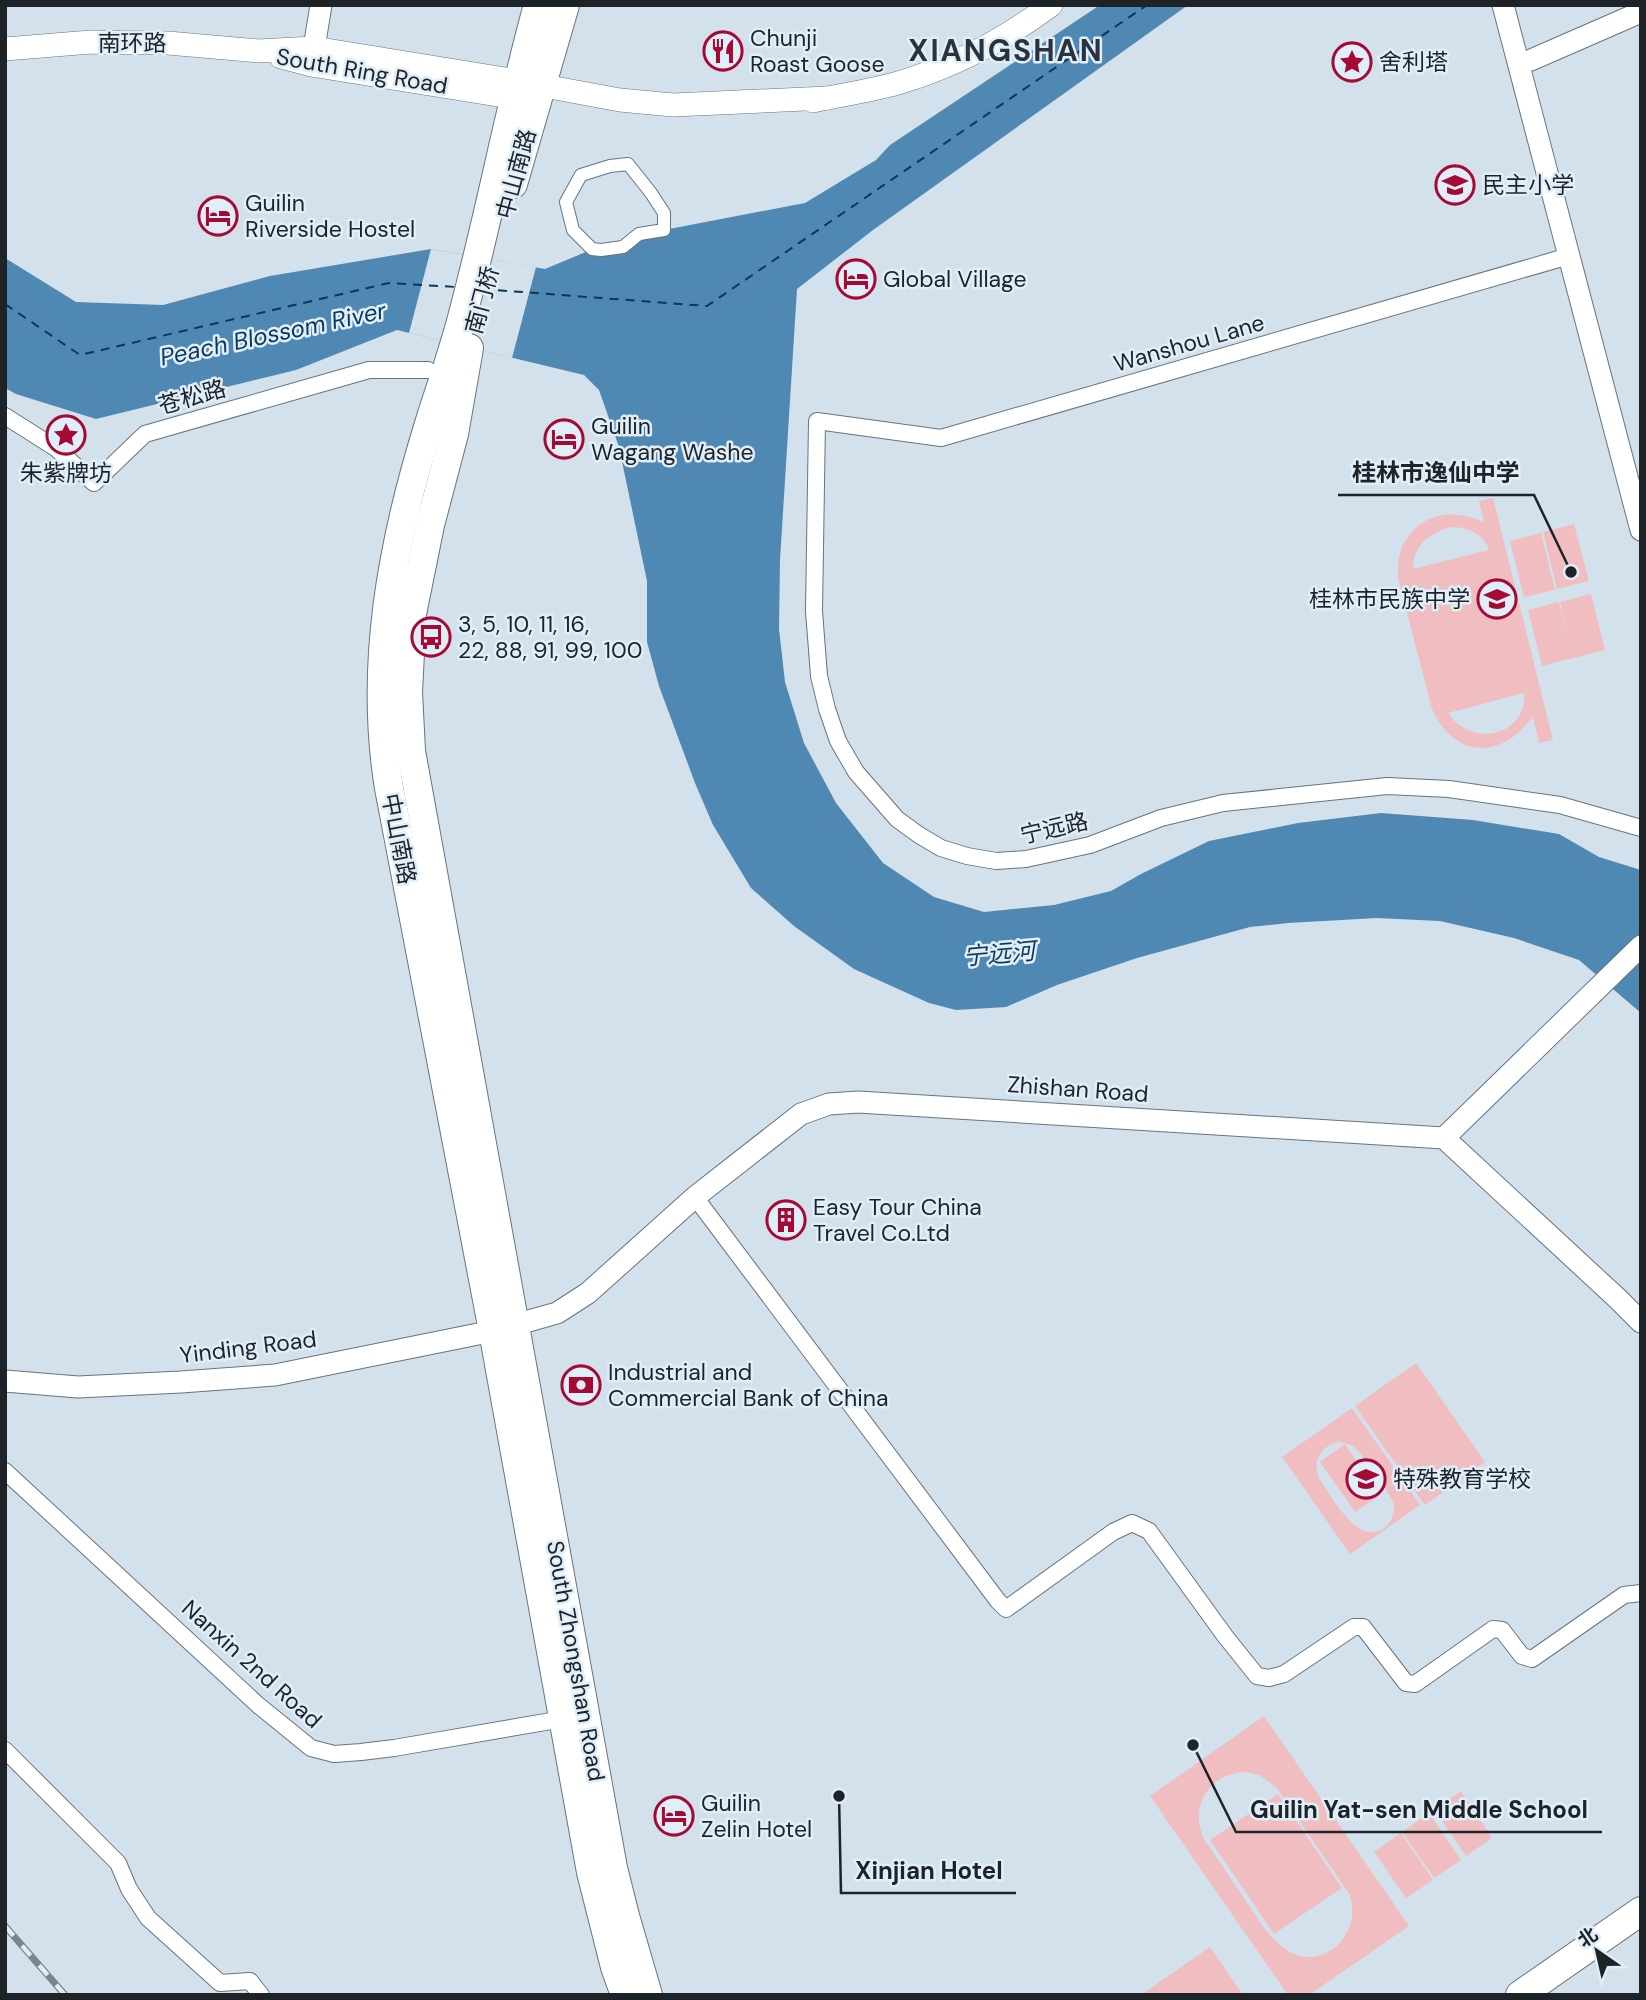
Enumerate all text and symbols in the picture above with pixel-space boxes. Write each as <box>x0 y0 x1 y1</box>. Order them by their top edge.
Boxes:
place label: Chunji Roast Goose <box>750 23 885 79</box>
street label: 南环路 <box>98 28 167 58</box>
restaurant icon: Chunji Roast Goose <box>702 30 744 72</box>
district label: XIANGSHAN <box>908 31 1104 70</box>
street label: South Ring Road <box>274 41 450 101</box>
place icon: 舍利塔 <box>1331 41 1373 83</box>
place label: 舍利塔 <box>1379 47 1448 77</box>
street label: 中山南路 <box>490 126 542 222</box>
school or university icon: 民主小学 <box>1434 164 1476 206</box>
place label: 民主小学 <box>1482 170 1574 200</box>
place label: Guilin Riverside Hostel <box>245 188 415 244</box>
hotel icon: Guilin Riverside Hostel <box>197 195 239 237</box>
hotel icon: Global Village <box>835 258 877 300</box>
street label: 南门桥 <box>459 263 505 337</box>
place label: Global Village <box>883 264 1026 294</box>
water label: Peach Blossom River <box>157 294 390 373</box>
street label: Wanshou Lane <box>1110 307 1268 379</box>
street label: 苍松路 <box>155 373 229 421</box>
place label: Guilin Wagang Washe <box>591 411 754 467</box>
place icon: 朱紫牌坊 <box>45 414 87 456</box>
hotel icon: Guilin Wagang Washe <box>543 418 585 460</box>
callout: 桂林市逸仙中学 <box>1338 450 1534 495</box>
text: 桂林市逸仙中学 <box>1352 457 1520 488</box>
place label: 朱紫牌坊 <box>20 458 112 488</box>
school or university icon: 桂林市民族中学 <box>1476 578 1518 620</box>
place label: 桂林市民族中学 <box>1309 584 1470 614</box>
place label: 3, 5, 10, 11, 16, 22, 88, 91, 99, 100 <box>458 609 642 665</box>
bus stop icon: 3, 5, 10, 11, 16, 22, 88, 91, 99, 100 <box>410 616 452 658</box>
street label: 中山南路 <box>375 791 423 887</box>
street label: 宁远路 <box>1017 806 1091 850</box>
water label: 宁远河 <box>962 935 1040 972</box>
street label: Zhishan Road <box>1006 1069 1150 1109</box>
place label: Easy Tour China Travel Co.Ltd <box>813 1192 982 1248</box>
building icon: Easy Tour China Travel Co.Ltd <box>765 1199 807 1241</box>
street label: Yinding Road <box>178 1324 318 1370</box>
place label: Industrial and Commercial Bank of China <box>608 1357 889 1413</box>
bank icon: Industrial and Commercial Bank of China <box>560 1364 602 1406</box>
school or university icon: 特殊教育学校 <box>1345 1458 1387 1500</box>
place label: 特殊教育学校 <box>1393 1464 1531 1494</box>
street label: South Zhongshan Road <box>540 1538 612 1784</box>
street label: Nanxin 2nd Road <box>176 1593 328 1735</box>
callout: Guilin Yat-sen Middle School <box>1236 1787 1602 1832</box>
place label: Guilin Zelin Hotel <box>701 1788 812 1844</box>
text: Guilin Yat-sen Middle School <box>1250 1794 1588 1825</box>
hotel icon: Guilin Zelin Hotel <box>653 1795 695 1837</box>
callout: Xinjian Hotel <box>841 1848 1016 1893</box>
text: Xinjian Hotel <box>855 1855 1003 1886</box>
north arrow <box>1562 1916 1632 1986</box>
text: 北 <box>1573 1922 1603 1953</box>

